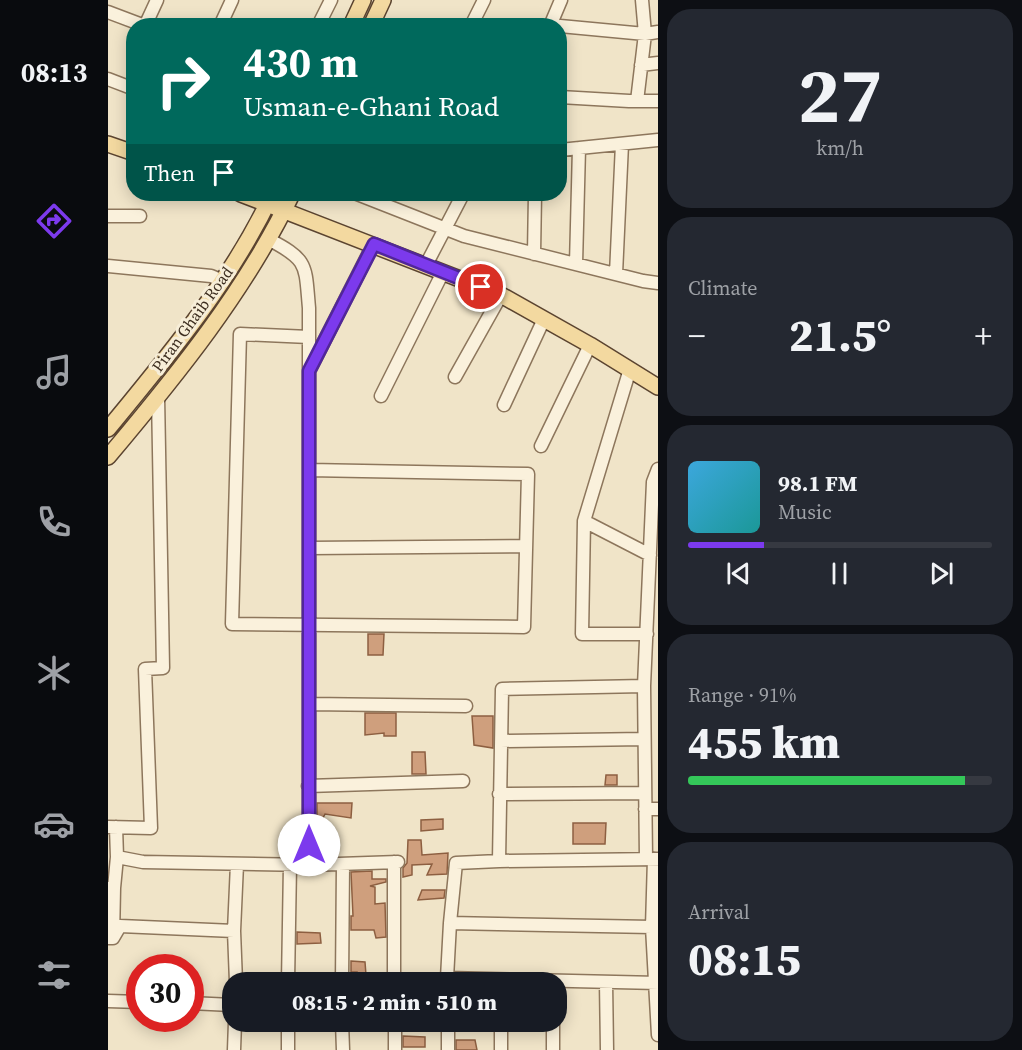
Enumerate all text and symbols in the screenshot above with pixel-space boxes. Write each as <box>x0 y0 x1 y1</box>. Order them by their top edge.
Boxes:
text: 430 m <box>243 33 358 91</box>
text: 27 <box>798 41 882 148</box>
icon: right <box>144 42 222 120</box>
text: 08:13 <box>21 54 87 91</box>
text: Usman-e-Ghani Road <box>243 88 499 125</box>
text: km/h <box>816 134 864 162</box>
icon: arrive <box>207 156 240 189</box>
text: Then <box>144 158 195 188</box>
icon: directions <box>33 200 75 242</box>
pin <box>455 261 506 312</box>
street label: Piran Ghaib Road <box>146 262 238 376</box>
icon: arrive <box>464 270 497 303</box>
text: Climate <box>688 274 757 302</box>
text: 21.5° <box>789 304 891 366</box>
text: − <box>688 313 706 358</box>
text: + <box>975 313 992 358</box>
icon: music <box>33 351 75 393</box>
text: 98.1 FM <box>778 468 857 498</box>
text: Music <box>778 498 832 526</box>
icon: phone <box>33 501 75 543</box>
icon: previous <box>722 557 755 590</box>
icon: pause <box>823 557 856 590</box>
icon: next <box>925 557 958 590</box>
icon: climate <box>33 652 75 694</box>
text: Range · 91% <box>688 681 797 709</box>
text: 455 km <box>688 711 840 773</box>
icon: car <box>33 803 75 845</box>
position arrow <box>277 813 341 877</box>
text: Arrival <box>688 898 750 926</box>
text: 08:15 <box>688 928 801 990</box>
icon: filters <box>33 954 75 996</box>
speed limit sign: 30 <box>126 954 204 1032</box>
text: 08:15 · 2 min · 510 m <box>292 987 497 1017</box>

